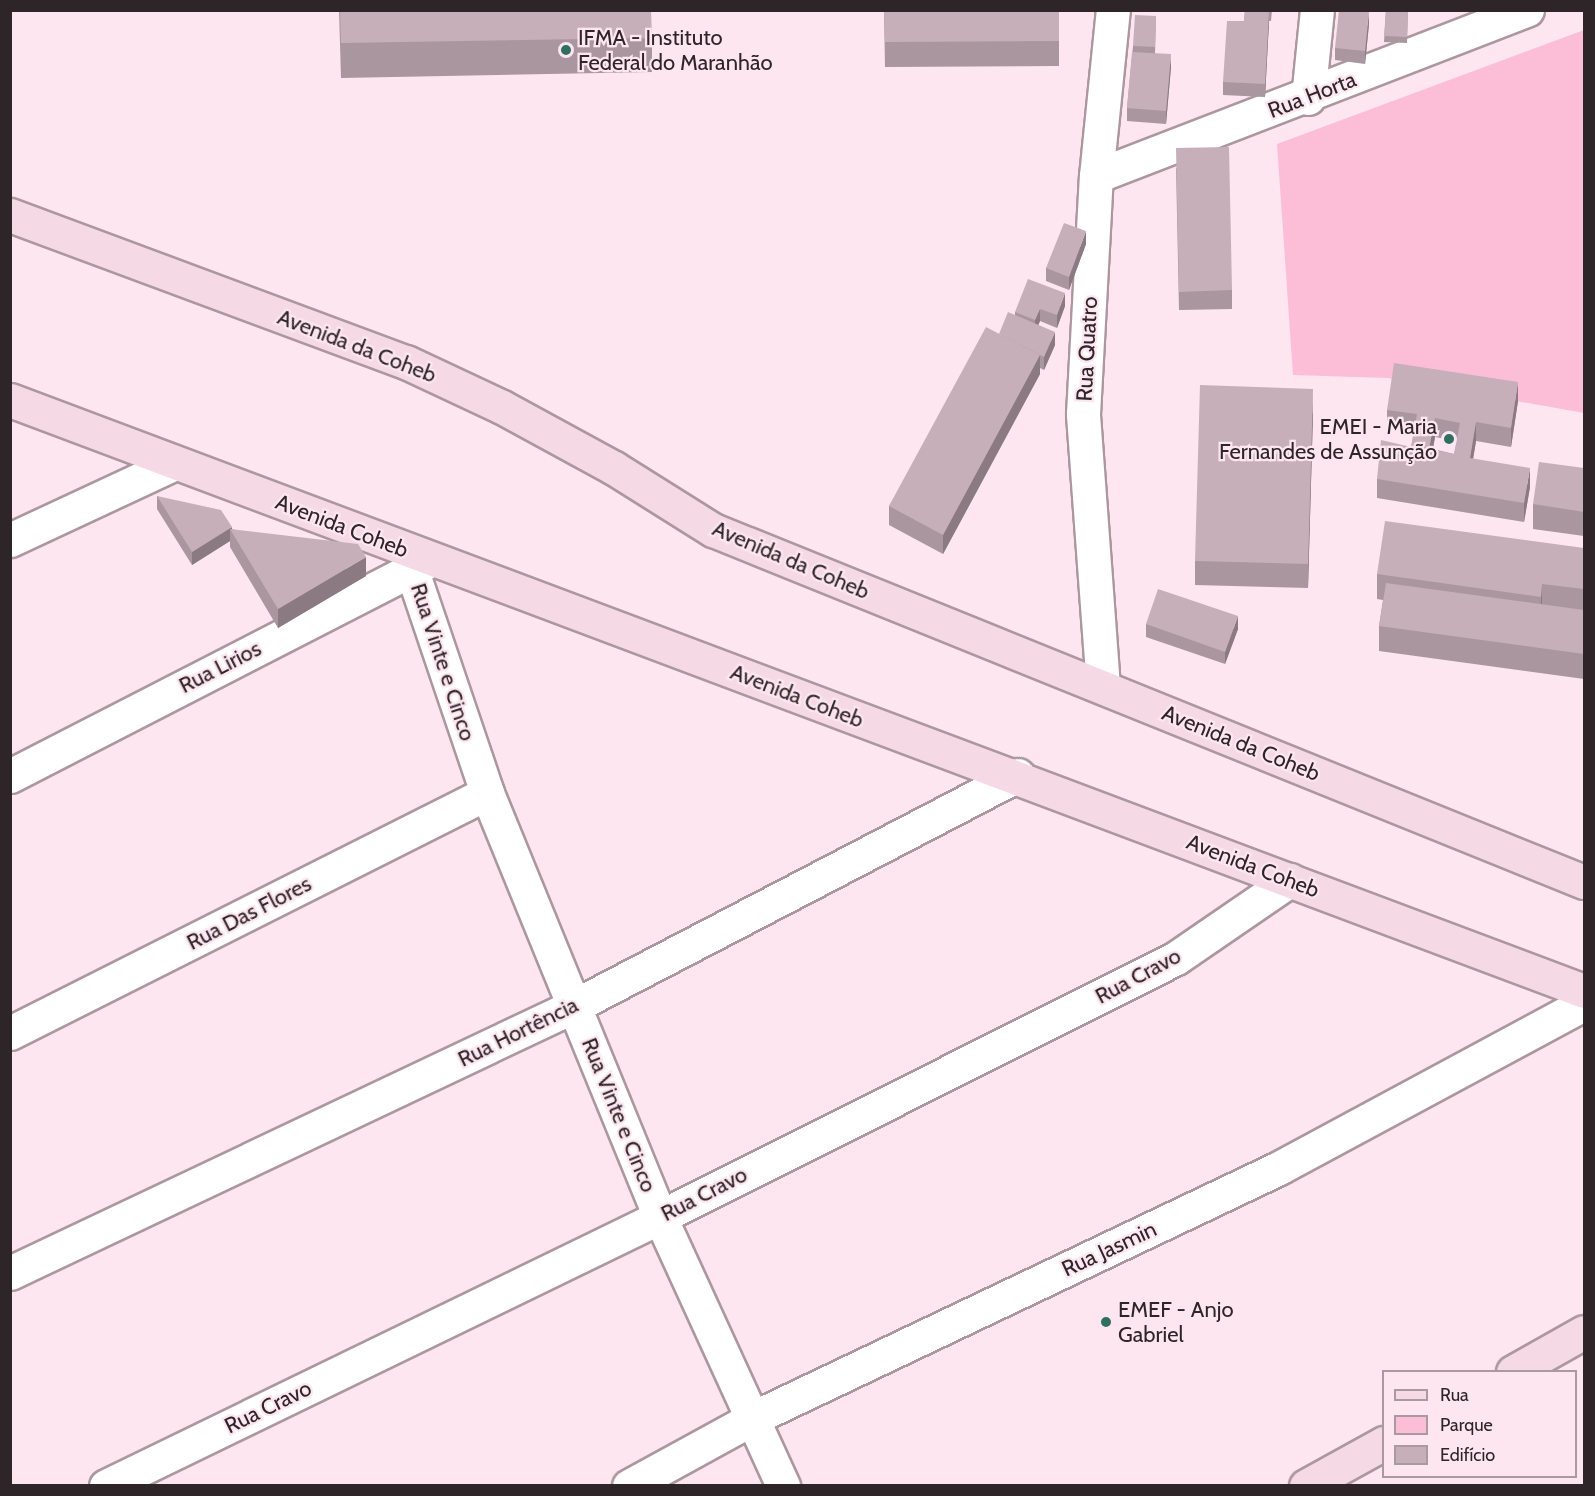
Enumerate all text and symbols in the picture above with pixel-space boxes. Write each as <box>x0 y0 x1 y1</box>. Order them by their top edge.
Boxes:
place label: IFMA - Instituto Federal do Maranhão <box>578 24 773 76</box>
marker: IFMA - Instituto Federal do Maranhão <box>559 43 573 57</box>
street label: Rua Horta <box>1264 66 1360 124</box>
street label: Rua Quatro <box>1071 296 1103 402</box>
street label: Avenida da Coheb <box>274 304 440 388</box>
place label: EMEI - Maria Fernandes de Assunção <box>1219 413 1437 464</box>
marker: EMEI - Maria Fernandes de Assunção <box>1442 432 1456 446</box>
street label: Avenida Coheb <box>272 489 412 563</box>
street label: Avenida da Coheb <box>709 515 873 605</box>
street label: Rua Vinte e Cinco <box>405 580 481 744</box>
street label: Rua Lirios <box>175 635 265 699</box>
street label: Avenida Coheb <box>727 659 867 733</box>
street label: Avenida da Coheb <box>1158 699 1324 787</box>
street label: Avenida Coheb <box>1183 829 1323 903</box>
street label: Rua Das Flores <box>182 870 316 956</box>
street label: Rua Cravo <box>1091 942 1185 1010</box>
street label: Rua Hortência <box>454 992 582 1072</box>
street label: Rua Vinte e Cinco <box>576 1034 662 1196</box>
street label: Rua Cravo <box>657 1161 751 1227</box>
street label: Rua Jasmin <box>1057 1216 1161 1282</box>
place label: EMEF - Anjo Gabriel <box>1118 1296 1233 1348</box>
marker: EMEF - Anjo Gabriel <box>1099 1315 1113 1329</box>
legend <box>1382 1370 1577 1478</box>
street label: Rua Cravo <box>220 1375 316 1439</box>
text: Rua <box>1440 1384 1469 1406</box>
text: Parque <box>1440 1414 1493 1436</box>
text: Edifício <box>1440 1444 1495 1466</box>

